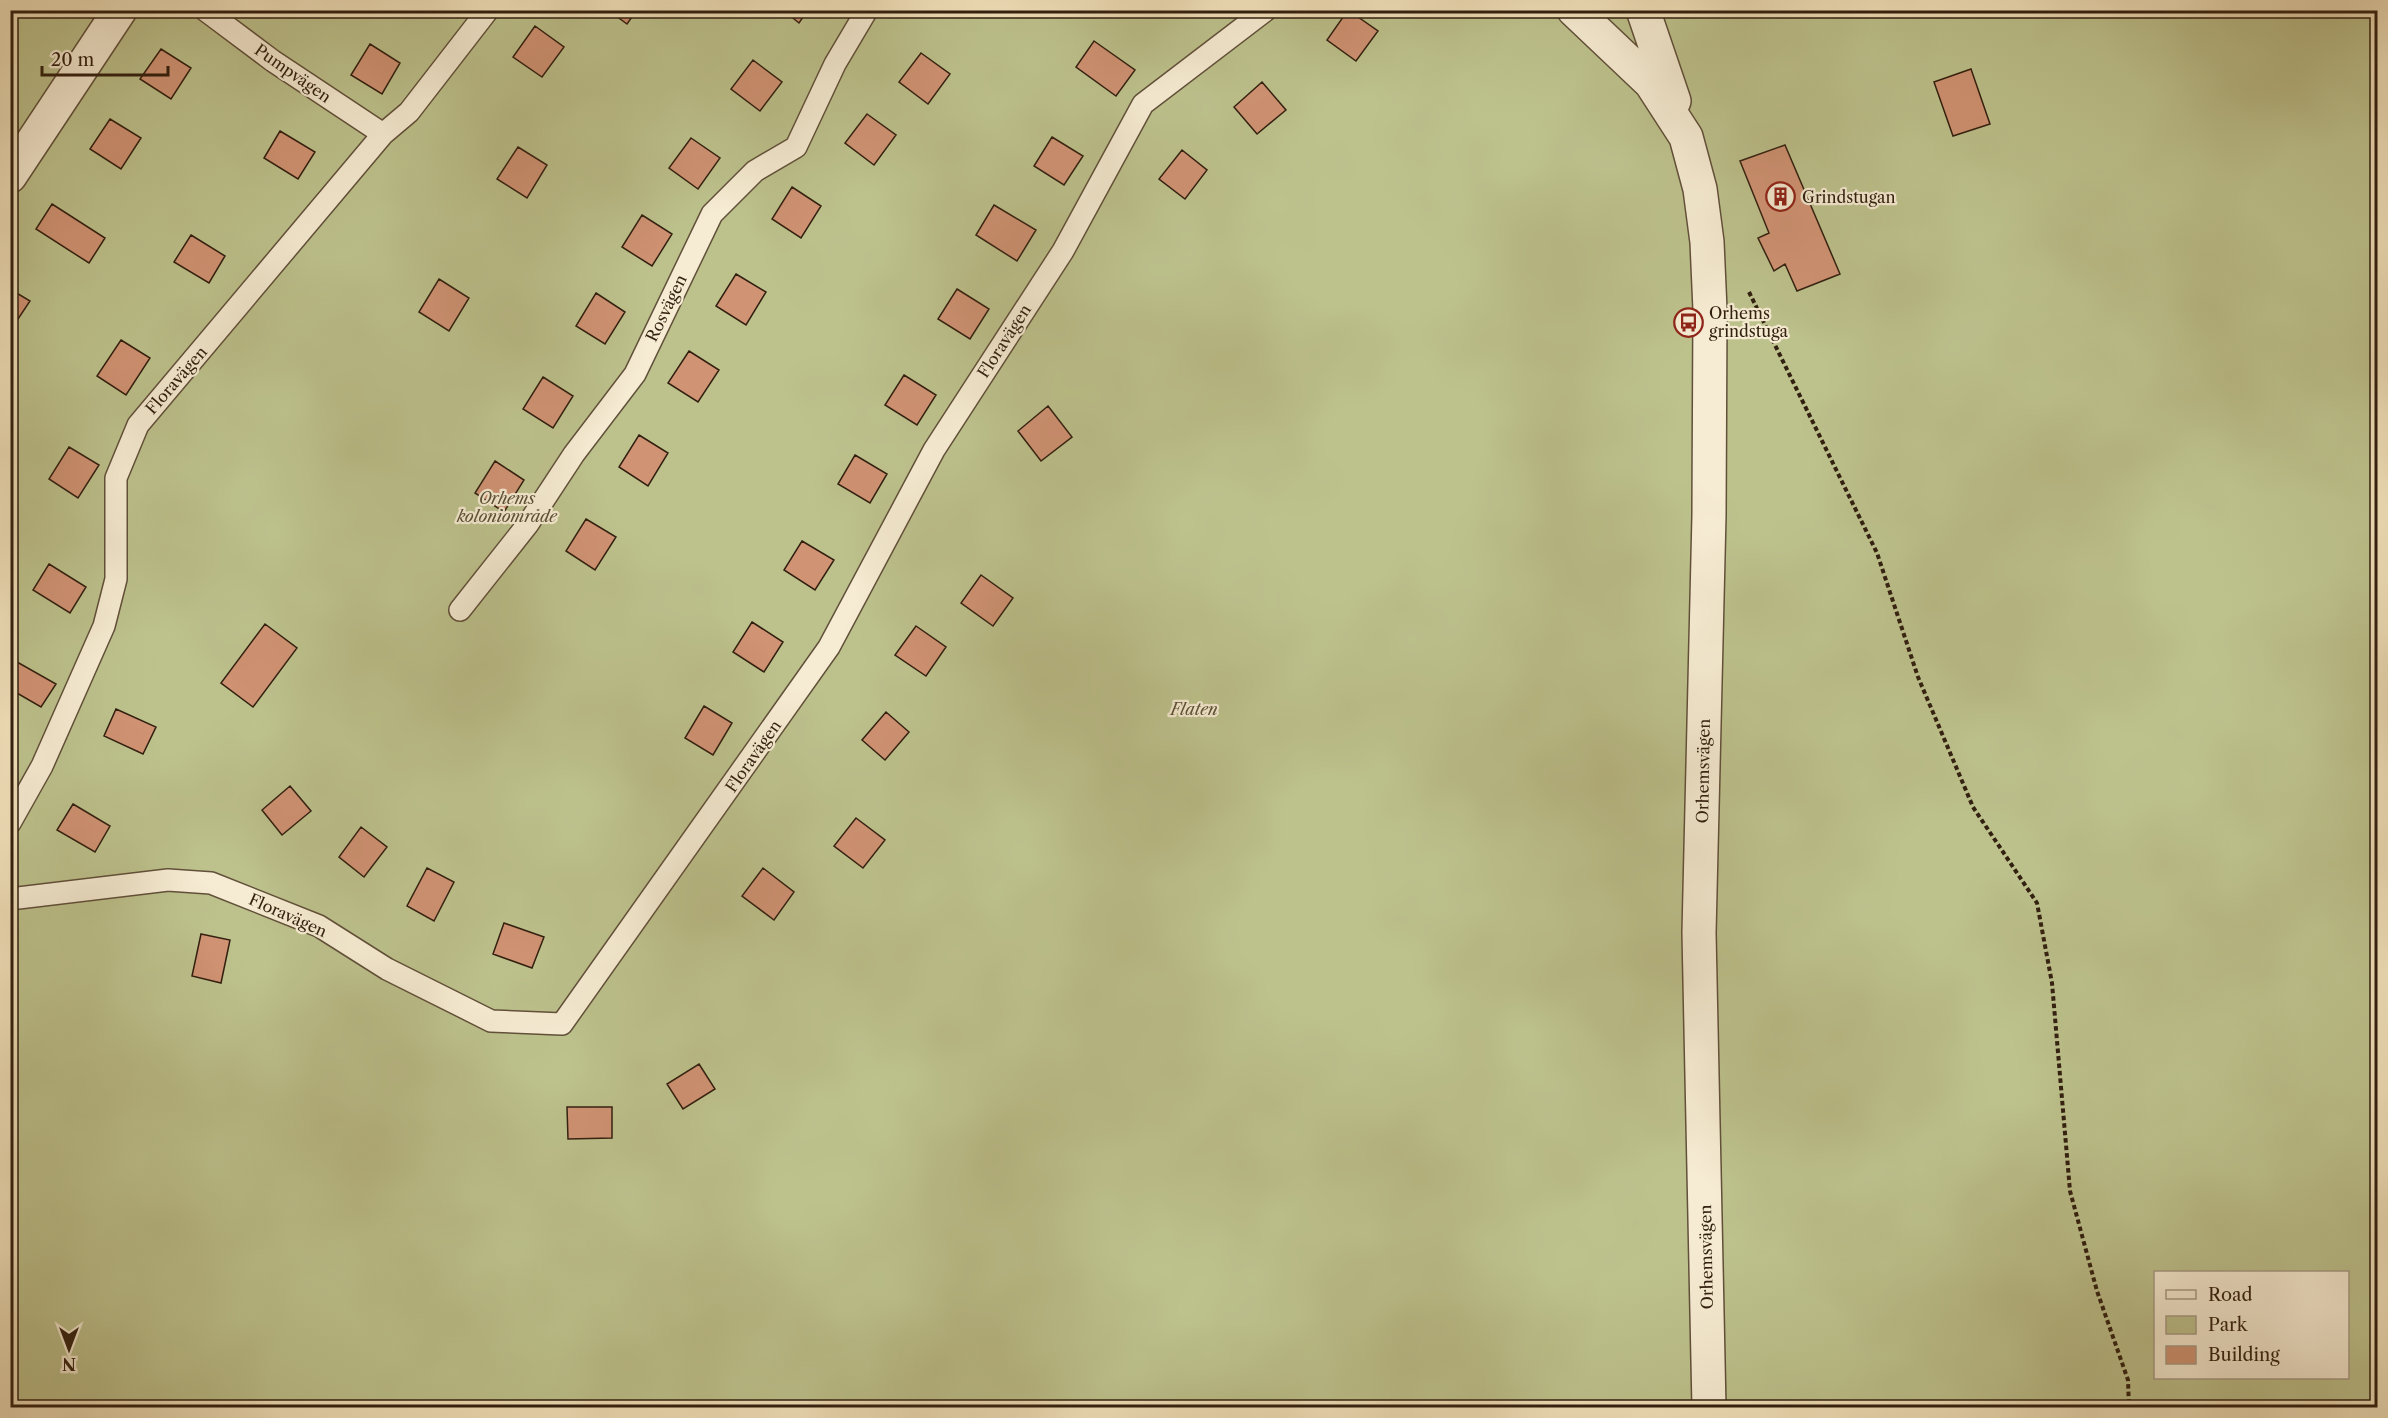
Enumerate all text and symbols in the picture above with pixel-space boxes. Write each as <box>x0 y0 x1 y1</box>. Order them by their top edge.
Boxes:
scale bar <box>42 39 168 77</box>
street label: Pumpvägen <box>251 39 335 107</box>
text: 20 m <box>51 49 95 71</box>
building icon: Grindstugan <box>1765 181 1797 213</box>
place label: Grindstugan <box>1802 187 1895 207</box>
street label: Rosvägen <box>641 271 691 345</box>
street label: Floravägen <box>973 300 1035 382</box>
place label: Orhems grindstuga <box>1709 303 1789 341</box>
bus stop icon: Orhems grindstuga <box>1672 306 1704 338</box>
street label: Floravägen <box>141 342 211 418</box>
park label: Orhems koloniområde <box>456 488 558 526</box>
park label: Flaten <box>1168 699 1218 719</box>
street label: Floravägen <box>721 716 785 796</box>
street label: Orhemsvägen <box>1692 718 1714 824</box>
street label: Floravägen <box>246 889 330 941</box>
street label: Orhemsvägen <box>1695 1204 1717 1310</box>
legend <box>2154 1271 2349 1379</box>
text: Road <box>2208 1284 2253 1306</box>
text: Park <box>2208 1314 2249 1336</box>
north arrow <box>39 1319 99 1379</box>
text: Building <box>2208 1344 2280 1366</box>
text: N <box>62 1354 76 1374</box>

